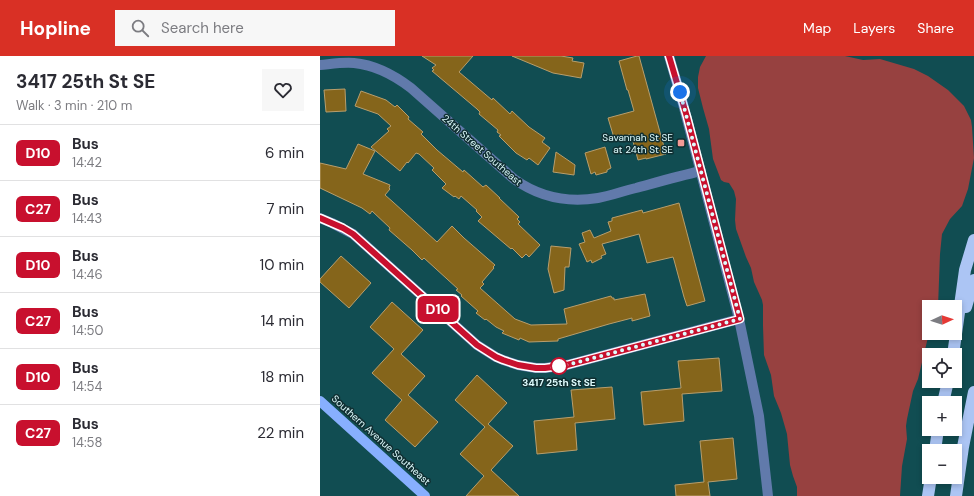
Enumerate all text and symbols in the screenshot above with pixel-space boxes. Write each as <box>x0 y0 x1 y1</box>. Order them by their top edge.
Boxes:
search box <box>115 10 395 46</box>
text: Hopline <box>20 16 91 41</box>
icon: search <box>129 17 151 39</box>
text: Search here <box>161 18 244 38</box>
text: Map <box>803 19 831 37</box>
text: Layers <box>853 19 895 37</box>
text: Share <box>917 19 954 37</box>
text: 3417 25th St SE <box>16 69 155 94</box>
button: heart <box>262 69 304 111</box>
your location <box>670 82 690 102</box>
text: Walk · 3 min · 210 m <box>16 97 132 114</box>
street label: 24th Street Southeast <box>439 112 525 188</box>
place label: Savannah St SE at 24th St SE <box>602 131 673 156</box>
text: Bus <box>72 134 99 154</box>
marker: Savannah St SE at 24th St SE <box>676 138 686 148</box>
text: 6 min <box>265 143 304 163</box>
text: D10 <box>26 144 50 162</box>
text: 14:42 <box>72 154 102 171</box>
text: Bus <box>72 190 99 210</box>
text: 7 min <box>266 199 304 219</box>
text: C27 <box>25 200 51 218</box>
text: 14:43 <box>72 210 102 227</box>
text: Bus <box>72 246 99 266</box>
text: 10 min <box>259 255 304 275</box>
text: D10 <box>26 256 50 274</box>
text: 14:46 <box>72 266 103 283</box>
line badge: D10 <box>415 296 461 322</box>
text: D10 <box>426 300 450 318</box>
north arrow <box>922 300 962 340</box>
map controls <box>922 300 962 484</box>
text: Bus <box>72 302 99 322</box>
text: 14 min <box>261 311 304 331</box>
text: C27 <box>25 312 51 330</box>
text: 14:50 <box>72 322 103 339</box>
button: locate <box>922 348 962 388</box>
marker: 3417 25th St SE <box>550 357 568 375</box>
text: Bus <box>72 358 99 378</box>
text: 18 min <box>261 367 304 387</box>
text: D10 <box>26 368 50 386</box>
place label: 3417 25th St SE <box>522 376 596 389</box>
text: 14:54 <box>72 378 102 395</box>
street label: Southern Avenue Southeast <box>329 392 433 488</box>
button: + <box>922 396 962 436</box>
text: Bus <box>72 414 99 434</box>
text: 22 min <box>257 423 304 443</box>
text: C27 <box>25 424 51 442</box>
text: 14:58 <box>72 434 102 451</box>
button: − <box>922 444 962 484</box>

